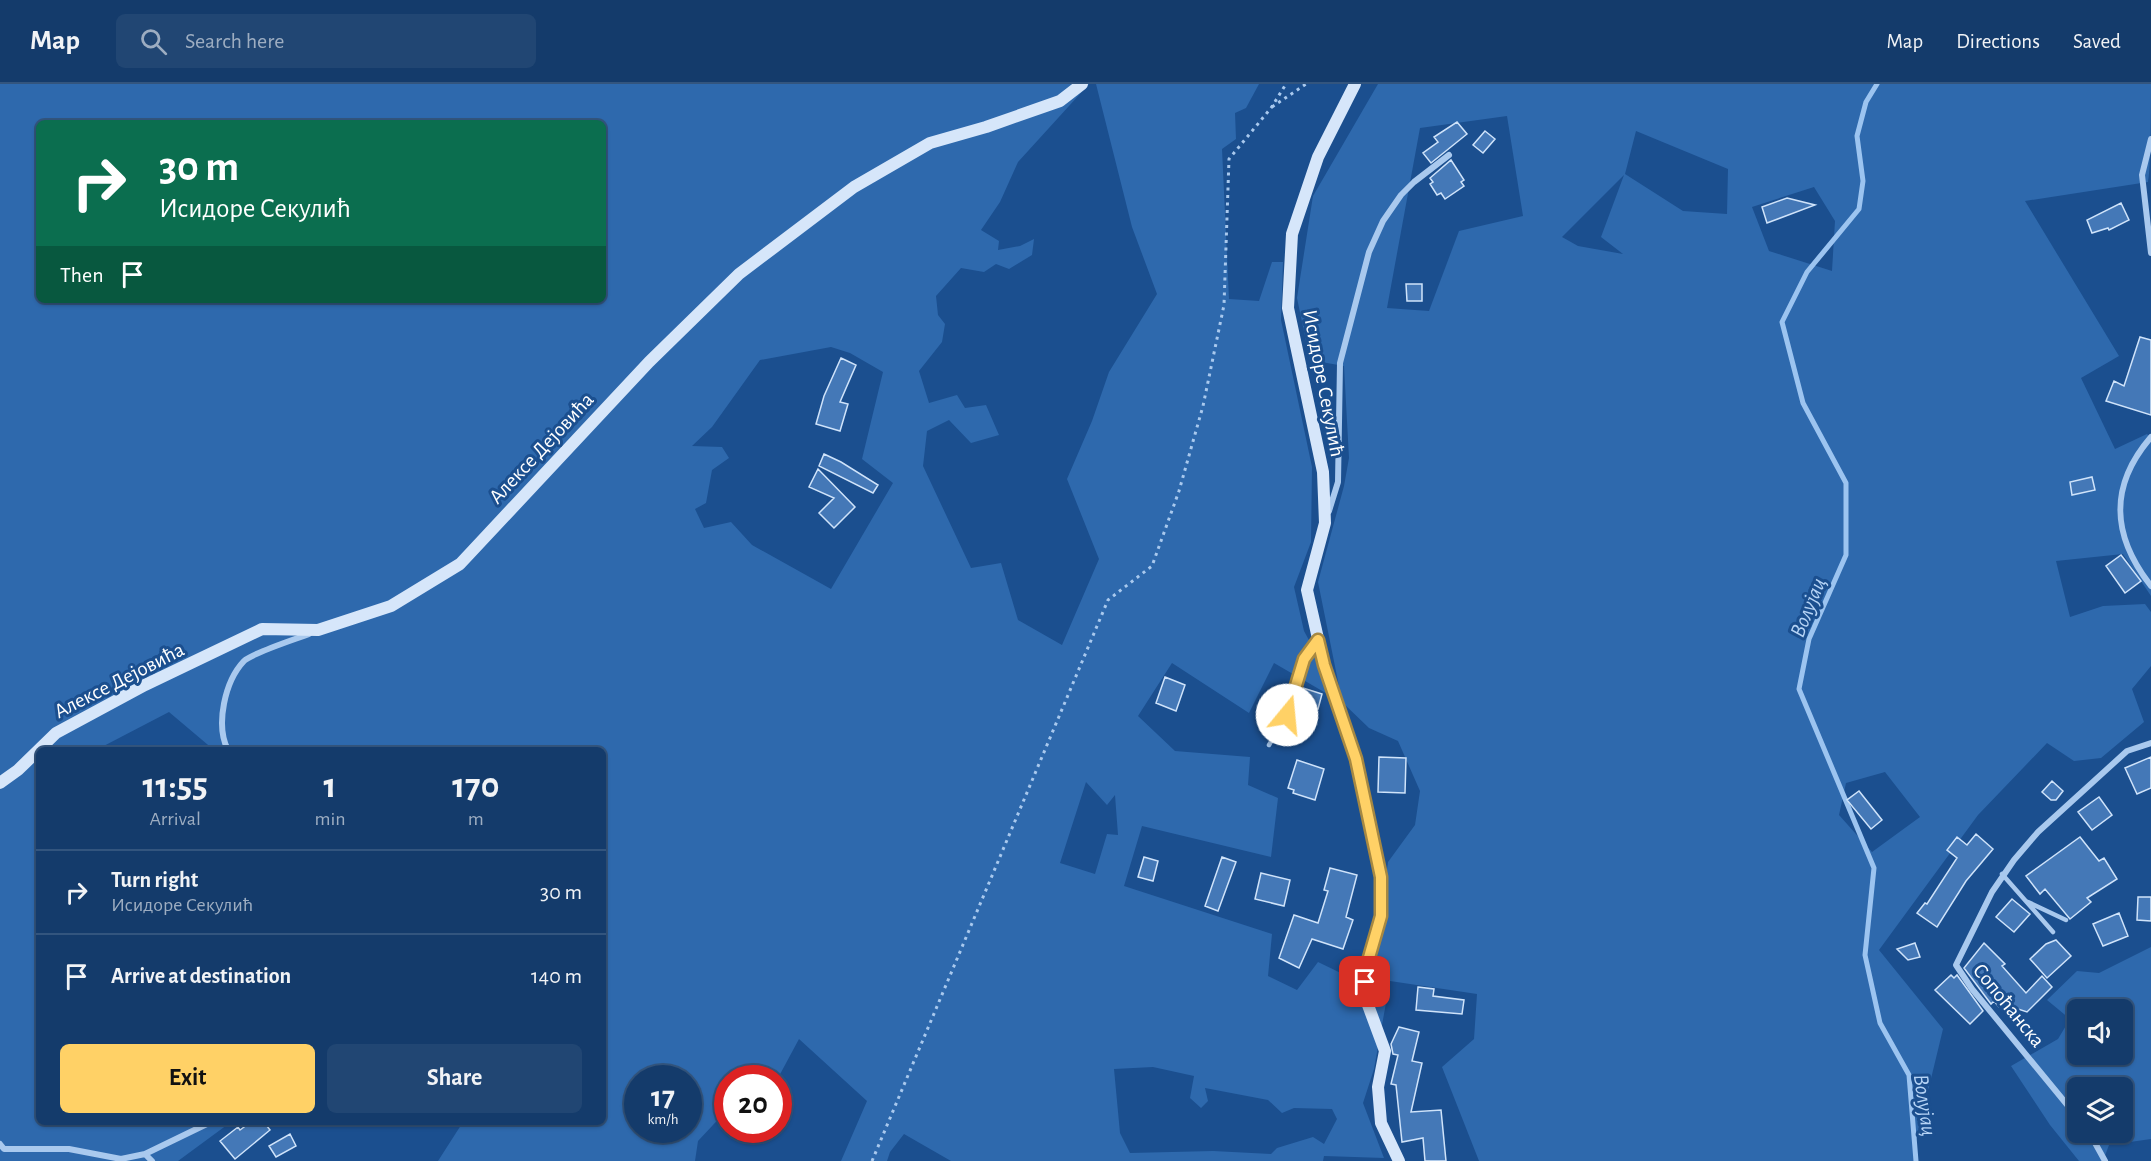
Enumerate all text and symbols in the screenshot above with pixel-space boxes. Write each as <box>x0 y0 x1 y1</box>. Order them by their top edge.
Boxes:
search box <box>116 14 536 68</box>
icon: search <box>137 25 170 58</box>
text: Map <box>30 27 80 55</box>
text: Search here <box>185 30 284 52</box>
text: Map <box>1887 31 1923 52</box>
text: Directions <box>1956 31 2040 52</box>
text: Saved <box>2073 31 2121 52</box>
icon: right <box>60 144 138 222</box>
text: 30 m <box>159 146 239 188</box>
text: Исидоре Секулић <box>159 195 351 222</box>
icon: arrive <box>116 258 149 291</box>
text: Then <box>60 264 104 286</box>
street label: Исидоре Секулић <box>1299 308 1348 458</box>
street label: Алексе Дејовића <box>485 389 598 508</box>
water label: Волујац <box>1786 574 1830 640</box>
street label: Алексе Дејовића <box>51 638 188 722</box>
position arrow <box>1255 683 1319 747</box>
text: 11:55 <box>143 768 208 804</box>
text: 1 <box>324 768 336 804</box>
text: 170 <box>452 768 499 804</box>
text: Arrival <box>149 809 201 829</box>
text: min <box>314 809 346 829</box>
text: m <box>468 809 484 829</box>
text: Turn right <box>111 869 198 891</box>
icon: right <box>60 876 93 909</box>
text: 30 m <box>540 881 582 903</box>
text: Исидоре Секулић <box>111 895 253 915</box>
pin <box>1339 956 1390 1007</box>
street label: Сопоћанска <box>1969 959 2049 1051</box>
icon: arrive <box>60 960 93 993</box>
text: Arrive at destination <box>111 965 291 987</box>
text: 140 m <box>531 965 582 987</box>
icon: arrive <box>1348 965 1381 998</box>
map controls <box>2067 999 2133 1143</box>
button: sound <box>2067 999 2133 1065</box>
button: Exit <box>60 1044 315 1113</box>
button: Share <box>327 1044 582 1113</box>
speed limit sign: 20 <box>714 1065 792 1143</box>
water label: Волујац <box>1910 1073 1940 1137</box>
button: layers <box>2067 1077 2133 1143</box>
text: 17 <box>651 1082 675 1112</box>
text: km/h <box>648 1112 678 1127</box>

